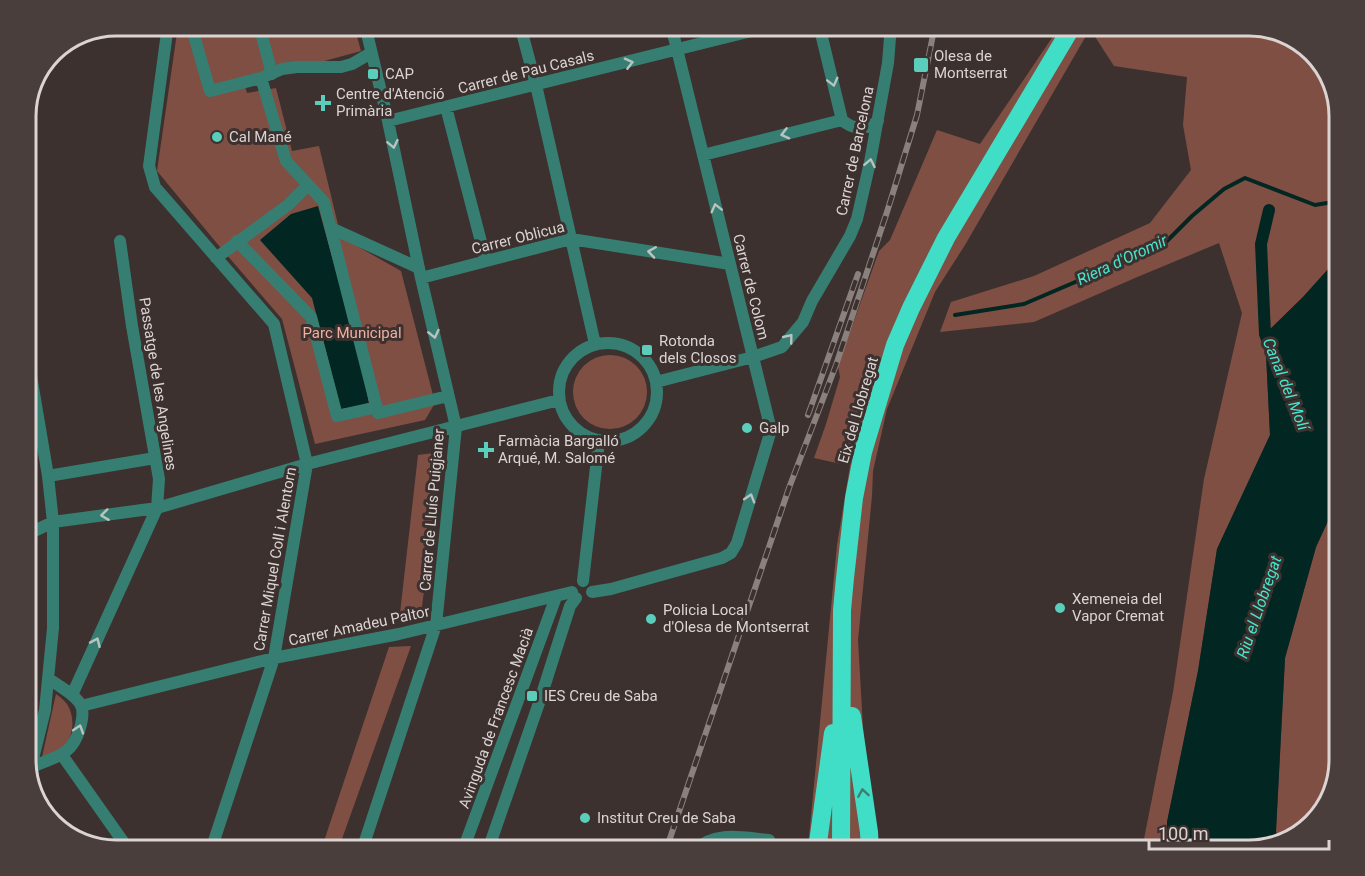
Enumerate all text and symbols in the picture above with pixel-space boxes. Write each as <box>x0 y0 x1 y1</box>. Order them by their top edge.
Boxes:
street label: Carrer de Pau Casals <box>456 46 596 98</box>
place label: Olesa de Montserrat <box>934 47 1008 82</box>
marker: Olesa de Montserrat <box>912 56 930 74</box>
one-way arrow <box>624 57 634 70</box>
place label: CAP <box>385 65 414 83</box>
marker: CAP <box>366 67 380 81</box>
one-way arrow <box>825 77 838 87</box>
place label: Centre d'Atenció Primària <box>336 85 445 120</box>
street label: Carrer de Barcelona <box>833 85 877 217</box>
marker: Centre d'Atenció Primària <box>314 94 332 112</box>
one-way arrow <box>780 127 790 140</box>
place label: Cal Mané <box>229 128 292 146</box>
marker: Cal Mané <box>210 130 224 144</box>
one-way arrow <box>386 138 399 148</box>
one-way arrow <box>863 158 876 168</box>
one-way arrow <box>711 203 723 214</box>
street label: Carrer Oblicua <box>470 218 566 258</box>
water label: Riera d'Oromir <box>1074 230 1171 289</box>
street label: Carrer de Colom <box>729 232 773 342</box>
one-way arrow <box>647 246 656 258</box>
street label: Passatge de les Angelines <box>135 296 181 472</box>
park label: Parc Municipal <box>302 324 402 342</box>
one-way arrow <box>427 329 440 339</box>
place label: Rotonda dels Closos <box>659 332 737 367</box>
one-way arrow <box>782 334 793 345</box>
water label: Canal del Molí <box>1259 335 1314 435</box>
marker: Rotonda dels Closos <box>640 343 654 357</box>
street label: Eix del Llobregat <box>834 354 882 465</box>
place label: Galp <box>759 419 789 437</box>
marker: Galp <box>740 421 754 435</box>
street label: Carrer de Lluís Puigjaner <box>416 428 448 592</box>
place label: Farmàcia Bargalló Arqué, M. Salomé <box>498 432 619 467</box>
marker: Farmàcia Bargalló Arqué, M. Salomé <box>479 443 493 457</box>
street label: Carrer Miquel Coll i Alentorn <box>250 466 300 652</box>
one-way arrow <box>743 493 755 504</box>
one-way arrow <box>100 509 109 521</box>
water label: Riu el Llobregat <box>1233 552 1286 661</box>
place label: Xemeneia del Vapor Cremat <box>1072 590 1164 625</box>
place label: Policia Local d'Olesa de Montserrat <box>663 601 809 636</box>
marker: Xemeneia del Vapor Cremat <box>1053 601 1067 615</box>
street label: Carrer Amadeu Paltor <box>287 602 431 650</box>
marker: Policia Local d'Olesa de Montserrat <box>644 612 658 626</box>
street label: Avinguda de Francesc Macià <box>455 625 537 811</box>
one-way arrow <box>89 637 101 648</box>
place label: IES Creu de Saba <box>544 687 658 705</box>
marker: IES Creu de Saba <box>525 689 539 703</box>
one-way arrow <box>72 724 85 735</box>
one-way arrow <box>857 788 869 797</box>
place label: Institut Creu de Saba <box>597 809 736 827</box>
marker: Institut Creu de Saba <box>578 811 592 825</box>
scale bar <box>1149 813 1329 851</box>
text: 100 m <box>1158 823 1209 844</box>

